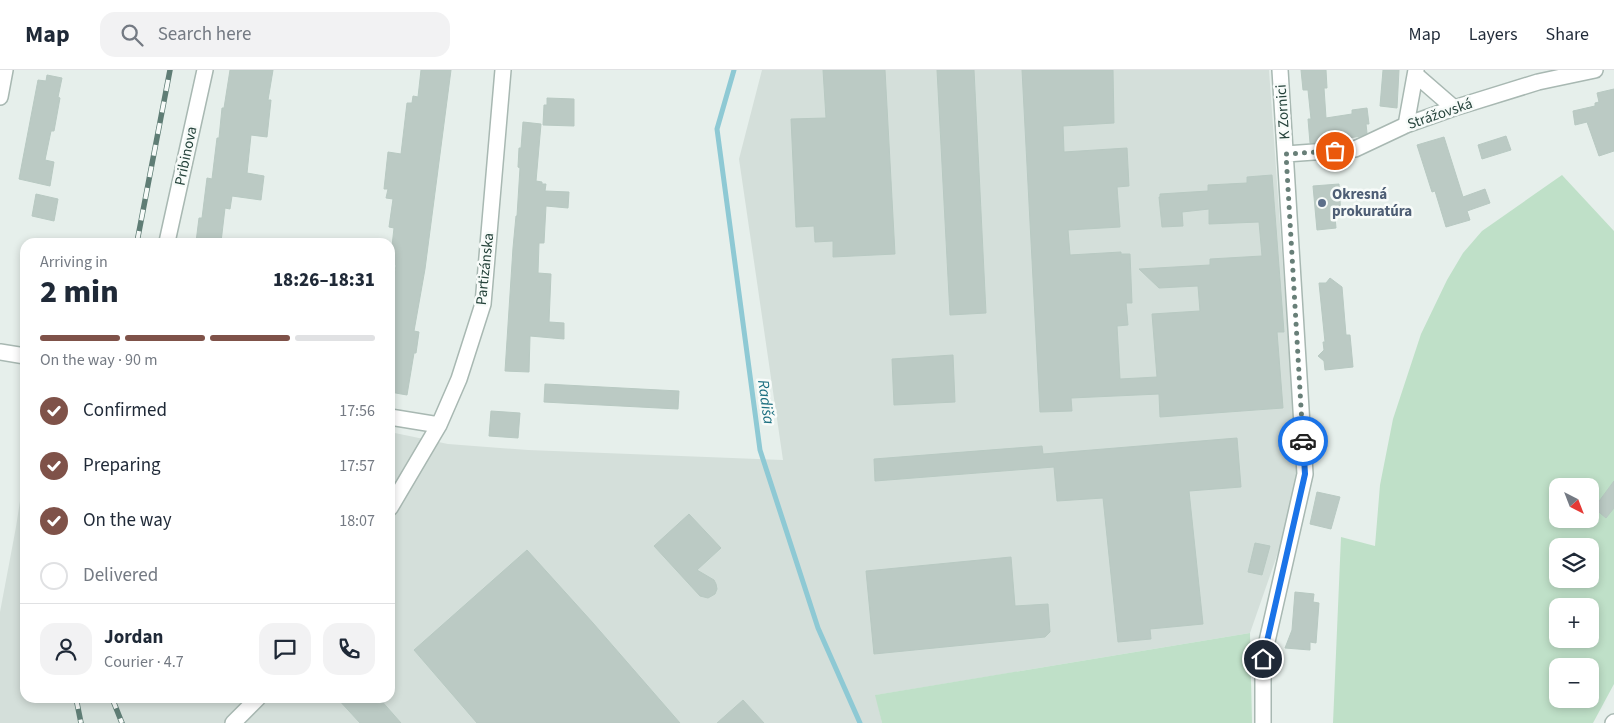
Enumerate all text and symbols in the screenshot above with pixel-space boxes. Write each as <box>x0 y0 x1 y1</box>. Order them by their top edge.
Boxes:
search box <box>100 12 450 57</box>
text: Map <box>25 17 70 52</box>
icon: search <box>118 21 146 49</box>
text: Search here <box>158 21 251 48</box>
text: Map <box>1409 22 1441 47</box>
text: Layers <box>1469 22 1518 47</box>
text: Share <box>1546 22 1589 47</box>
street label: K Zornici <box>1271 84 1295 140</box>
street label: Strážovská <box>1405 93 1475 135</box>
street label: Pribinova <box>170 125 202 187</box>
pin <box>1314 130 1356 172</box>
icon: bag <box>1321 137 1349 165</box>
place label: Okresná prokuratúra <box>1332 184 1412 222</box>
marker: Okresná prokuratúra <box>1316 197 1328 209</box>
street label: Partizánska <box>471 232 499 306</box>
text: Arriving in <box>40 251 108 273</box>
text: 18:26–18:31 <box>273 267 375 294</box>
text: 2 min <box>40 269 119 315</box>
text: On the way · 90 m <box>40 349 157 371</box>
water label: Radiša <box>752 378 780 426</box>
icon: check <box>40 397 68 425</box>
text: Confirmed <box>83 397 167 424</box>
text: 17:56 <box>339 400 375 422</box>
courier <box>1278 416 1328 466</box>
icon: car <box>1289 427 1317 455</box>
icon: check <box>40 452 68 480</box>
text: Preparing <box>83 452 161 479</box>
text: 17:57 <box>339 455 375 477</box>
north arrow <box>1549 478 1599 528</box>
map controls <box>1549 478 1599 708</box>
icon: check <box>40 507 68 535</box>
text: On the way <box>83 507 172 534</box>
text: 18:07 <box>339 510 375 532</box>
button: layers <box>1549 538 1599 588</box>
text: Delivered <box>83 562 158 589</box>
button: + <box>1549 598 1599 648</box>
button: person <box>40 623 92 675</box>
button: chat <box>259 623 311 675</box>
button: phone <box>323 623 375 675</box>
text: Jordan <box>104 624 163 651</box>
pin <box>1242 638 1284 680</box>
icon: home <box>1249 645 1277 673</box>
text: Courier · 4.7 <box>104 651 184 673</box>
button: − <box>1549 658 1599 708</box>

